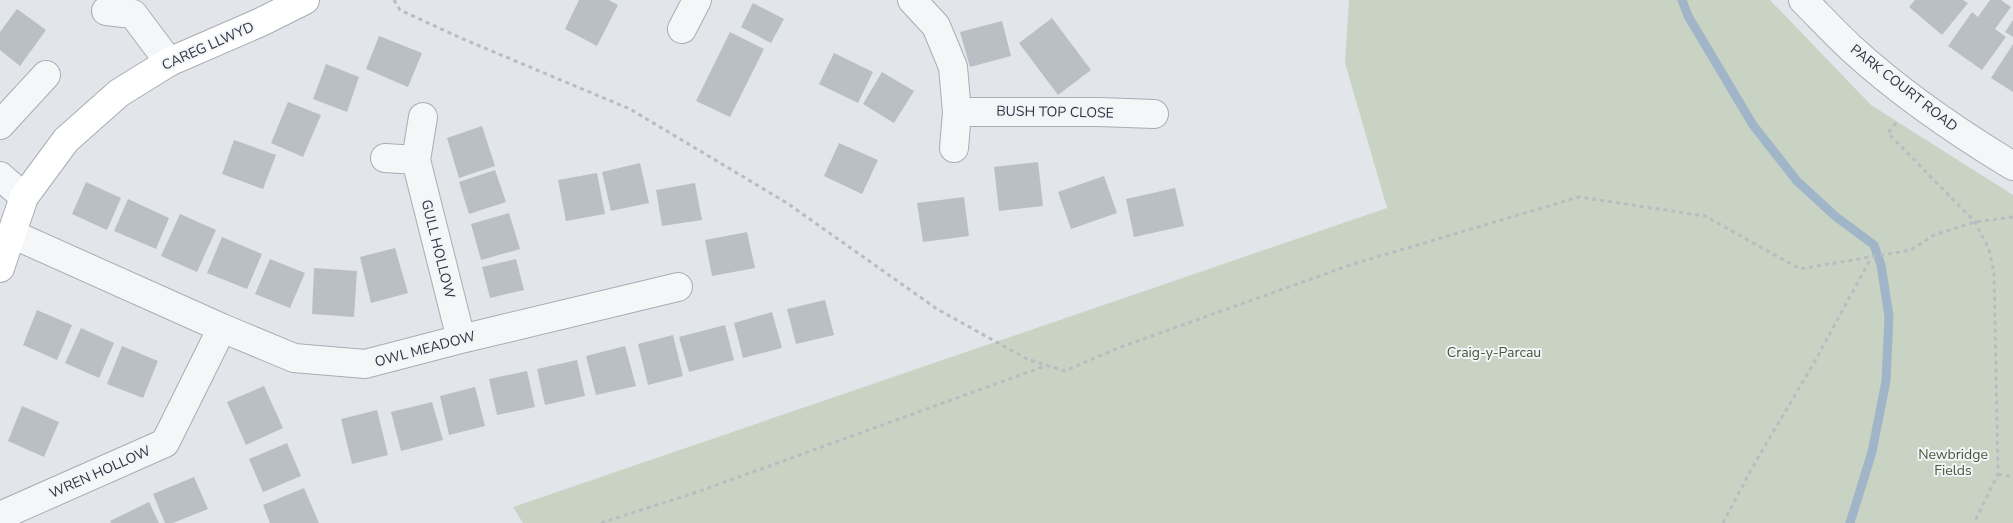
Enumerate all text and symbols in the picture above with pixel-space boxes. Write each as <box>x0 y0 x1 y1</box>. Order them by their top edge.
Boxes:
street label: CAREG LLWYD <box>159 17 257 75</box>
street label: PARK COURT ROAD <box>1846 40 1962 136</box>
street label: BUSH TOP CLOSE <box>996 101 1114 123</box>
street label: GULL HOLLOW <box>417 198 460 301</box>
street label: OWL MEADOW <box>373 326 478 372</box>
park label: Craig-y-Parcau <box>1447 343 1541 362</box>
street label: WREN HOLLOW <box>46 441 154 503</box>
park label: Newbridge Fields <box>1918 445 1988 480</box>

